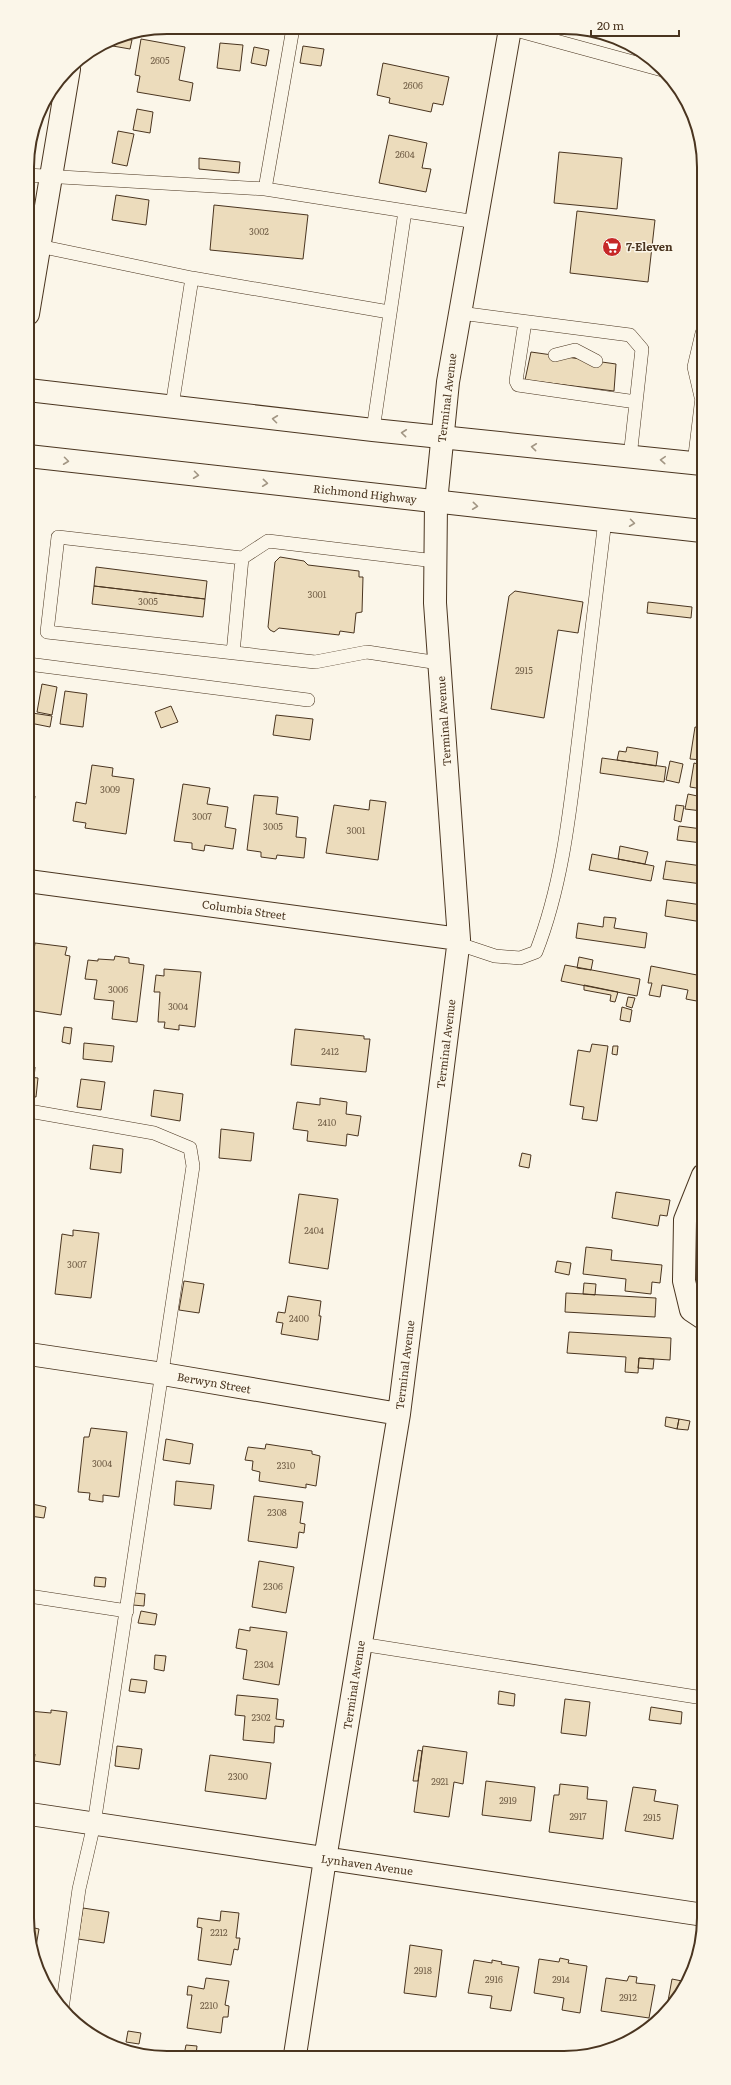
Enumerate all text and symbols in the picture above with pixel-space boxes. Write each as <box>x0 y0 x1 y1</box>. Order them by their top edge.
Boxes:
scale bar <box>591 12 679 38</box>
text: 20 m <box>597 16 624 34</box>
house number: 2605 <box>150 53 170 67</box>
house number: 2606 <box>403 78 423 92</box>
house number: 2604 <box>395 147 415 161</box>
house number: 3002 <box>249 224 269 238</box>
supermarket icon: 7-Eleven <box>601 236 623 258</box>
place label: 7-Eleven <box>626 238 673 254</box>
street label: Terminal Avenue <box>433 352 459 444</box>
one-way arrow <box>272 414 278 423</box>
one-way arrow <box>401 429 407 438</box>
one-way arrow <box>531 443 537 452</box>
one-way arrow <box>63 456 70 465</box>
one-way arrow <box>660 456 666 465</box>
one-way arrow <box>193 471 199 480</box>
one-way arrow <box>262 478 268 487</box>
street label: Richmond Highway <box>312 480 418 506</box>
one-way arrow <box>472 502 478 511</box>
one-way arrow <box>629 518 635 527</box>
house number: 3001 <box>308 587 327 601</box>
house number: 3005 <box>138 594 158 608</box>
house number: 2915 <box>515 663 533 677</box>
street label: Terminal Avenue <box>432 675 454 767</box>
house number: 3009 <box>100 782 120 796</box>
house number: 3007 <box>192 809 212 823</box>
house number: 3005 <box>263 819 283 833</box>
house number: 3001 <box>347 823 366 837</box>
street label: Columbia Street <box>201 895 288 923</box>
house number: 3006 <box>108 982 128 996</box>
street label: Terminal Avenue <box>432 998 458 1090</box>
house number: 3004 <box>168 999 188 1013</box>
house number: 2412 <box>321 1044 339 1058</box>
house number: 2410 <box>318 1115 336 1129</box>
house number: 2404 <box>304 1223 324 1237</box>
house number: 3007 <box>67 1257 87 1271</box>
house number: 2400 <box>289 1311 309 1325</box>
street label: Terminal Avenue <box>391 1319 417 1411</box>
street label: Berwyn Street <box>176 1368 253 1396</box>
house number: 3004 <box>92 1456 112 1470</box>
house number: 2310 <box>277 1458 295 1472</box>
house number: 2308 <box>267 1505 287 1519</box>
house number: 2306 <box>263 1579 283 1593</box>
street label: Terminal Avenue <box>338 1639 368 1731</box>
house number: 2304 <box>254 1657 274 1671</box>
house number: 2302 <box>251 1710 271 1724</box>
house number: 2300 <box>228 1769 248 1783</box>
house number: 2921 <box>431 1774 449 1788</box>
house number: 2919 <box>499 1793 517 1807</box>
house number: 2917 <box>569 1809 587 1823</box>
house number: 2915 <box>643 1810 661 1824</box>
street label: Lynhaven Avenue <box>320 1850 414 1878</box>
house number: 2212 <box>210 1925 228 1939</box>
house number: 2918 <box>414 1963 432 1977</box>
house number: 2916 <box>485 1972 503 1986</box>
house number: 2914 <box>552 1972 570 1986</box>
house number: 2912 <box>619 1990 637 2004</box>
house number: 2210 <box>200 1998 218 2012</box>

